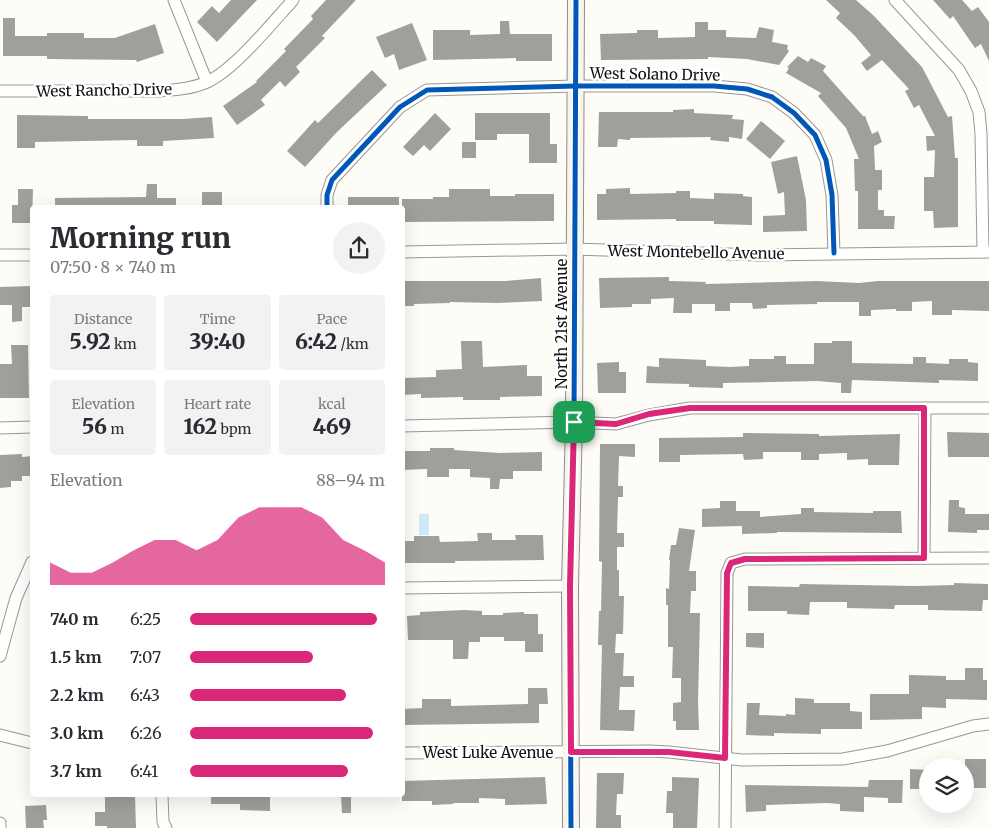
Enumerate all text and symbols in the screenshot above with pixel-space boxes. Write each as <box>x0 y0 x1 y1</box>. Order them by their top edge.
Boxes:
street label: West Solano Drive <box>589 63 721 85</box>
street label: West Rancho Drive <box>35 79 172 101</box>
text: Morning run <box>50 220 231 256</box>
button: share <box>333 222 385 274</box>
street label: West Montebello Avenue <box>606 241 785 263</box>
text: 07:50 · 8 × 740 m <box>50 257 176 277</box>
street label: North 21st Avenue <box>552 258 571 389</box>
text: Distance <box>74 310 132 328</box>
text: Time <box>200 310 235 328</box>
text: Pace <box>317 310 347 328</box>
text: 5.92 <box>70 328 111 355</box>
text: 39:40 <box>189 328 246 355</box>
text: 6:42 <box>295 328 337 355</box>
text: km <box>111 335 137 353</box>
text: /km <box>337 335 369 353</box>
text: Elevation <box>71 395 135 413</box>
text: Heart rate <box>184 395 251 413</box>
text: kcal <box>318 395 346 413</box>
pin <box>553 401 595 443</box>
icon: arrive <box>560 408 588 436</box>
text: 56 <box>82 413 107 440</box>
text: 162 <box>184 413 217 440</box>
text: 469 <box>312 413 351 440</box>
text: m <box>107 420 124 438</box>
text: bpm <box>217 420 251 438</box>
text: Elevation <box>50 470 123 490</box>
text: 88–94 m <box>316 470 385 490</box>
text: 740 m <box>50 609 99 629</box>
text: 6:25 <box>130 609 161 629</box>
text: 1.5 km <box>50 647 102 667</box>
text: 7:07 <box>130 647 161 667</box>
text: 2.2 km <box>50 685 104 705</box>
text: 6:43 <box>130 685 160 705</box>
text: 3.0 km <box>50 723 104 743</box>
text: 6:26 <box>130 723 162 743</box>
street label: West Luke Avenue <box>422 743 553 762</box>
map controls <box>919 758 974 813</box>
button: layers <box>919 758 974 813</box>
text: 3.7 km <box>50 761 102 781</box>
text: 6:41 <box>130 761 158 781</box>

